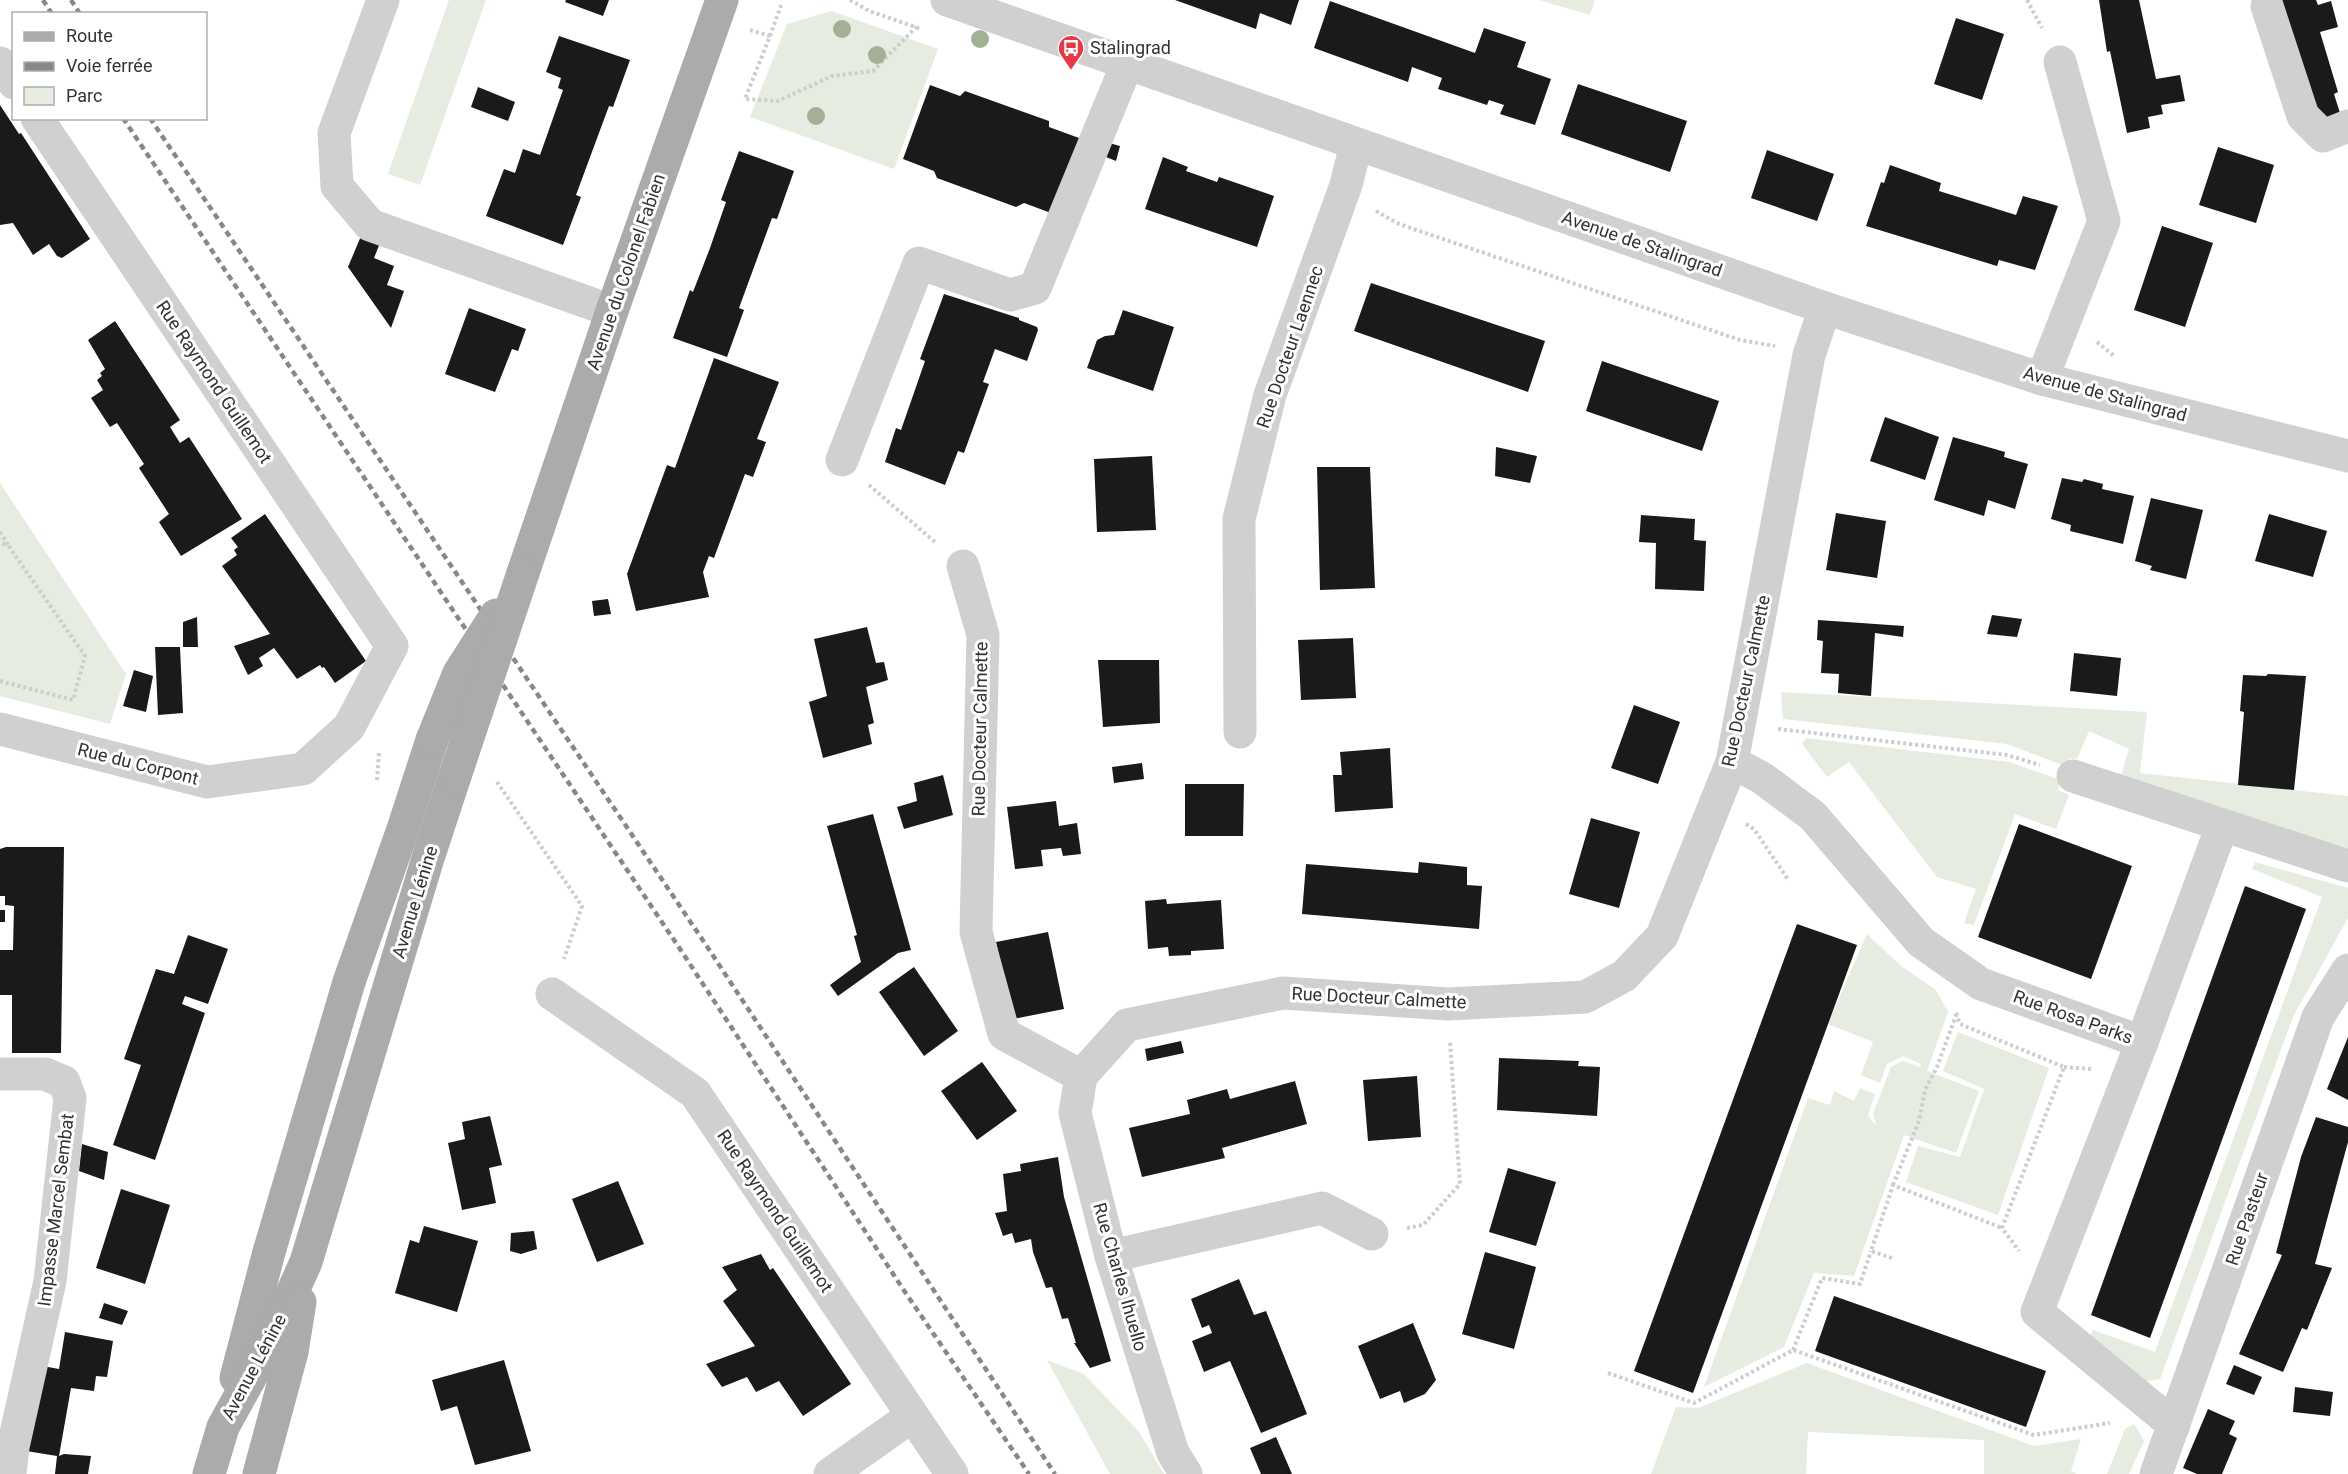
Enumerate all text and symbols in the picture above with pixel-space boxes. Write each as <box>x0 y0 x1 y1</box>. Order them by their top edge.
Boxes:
legend <box>12 12 207 120</box>
text: Route <box>66 25 113 46</box>
bus stop icon: Stalingrad <box>1056 33 1086 71</box>
place label: Stalingrad <box>1090 37 1171 58</box>
text: Voie ferrée <box>66 55 152 76</box>
text: Parc <box>66 85 102 106</box>
street label: Avenue du Colonel Fabien <box>582 171 669 373</box>
street label: Avenue de Stalingrad <box>1559 206 1725 281</box>
street label: Rue Docteur Laennec <box>1252 263 1327 431</box>
street label: Rue Raymond Guillemot <box>152 296 277 467</box>
street label: Avenue de Stalingrad <box>2021 362 2189 425</box>
street label: Rue Docteur Calmette <box>1717 593 1774 769</box>
street label: Rue Docteur Calmette <box>967 641 992 817</box>
street label: Rue du Corpont <box>75 738 201 789</box>
street label: Avenue Lénine <box>387 843 442 961</box>
street label: Rue Docteur Calmette <box>1291 982 1467 1013</box>
street label: Rue Rosa Parks <box>2011 985 2136 1048</box>
street label: Impasse Marcel Sembat <box>33 1112 78 1308</box>
street label: Rue Raymond Guillemot <box>713 1125 838 1296</box>
street label: Rue Pasteur <box>2221 1170 2272 1268</box>
street label: Rue Charles Ihuello <box>1089 1200 1152 1354</box>
street label: Avenue Lénine <box>217 1310 290 1423</box>

